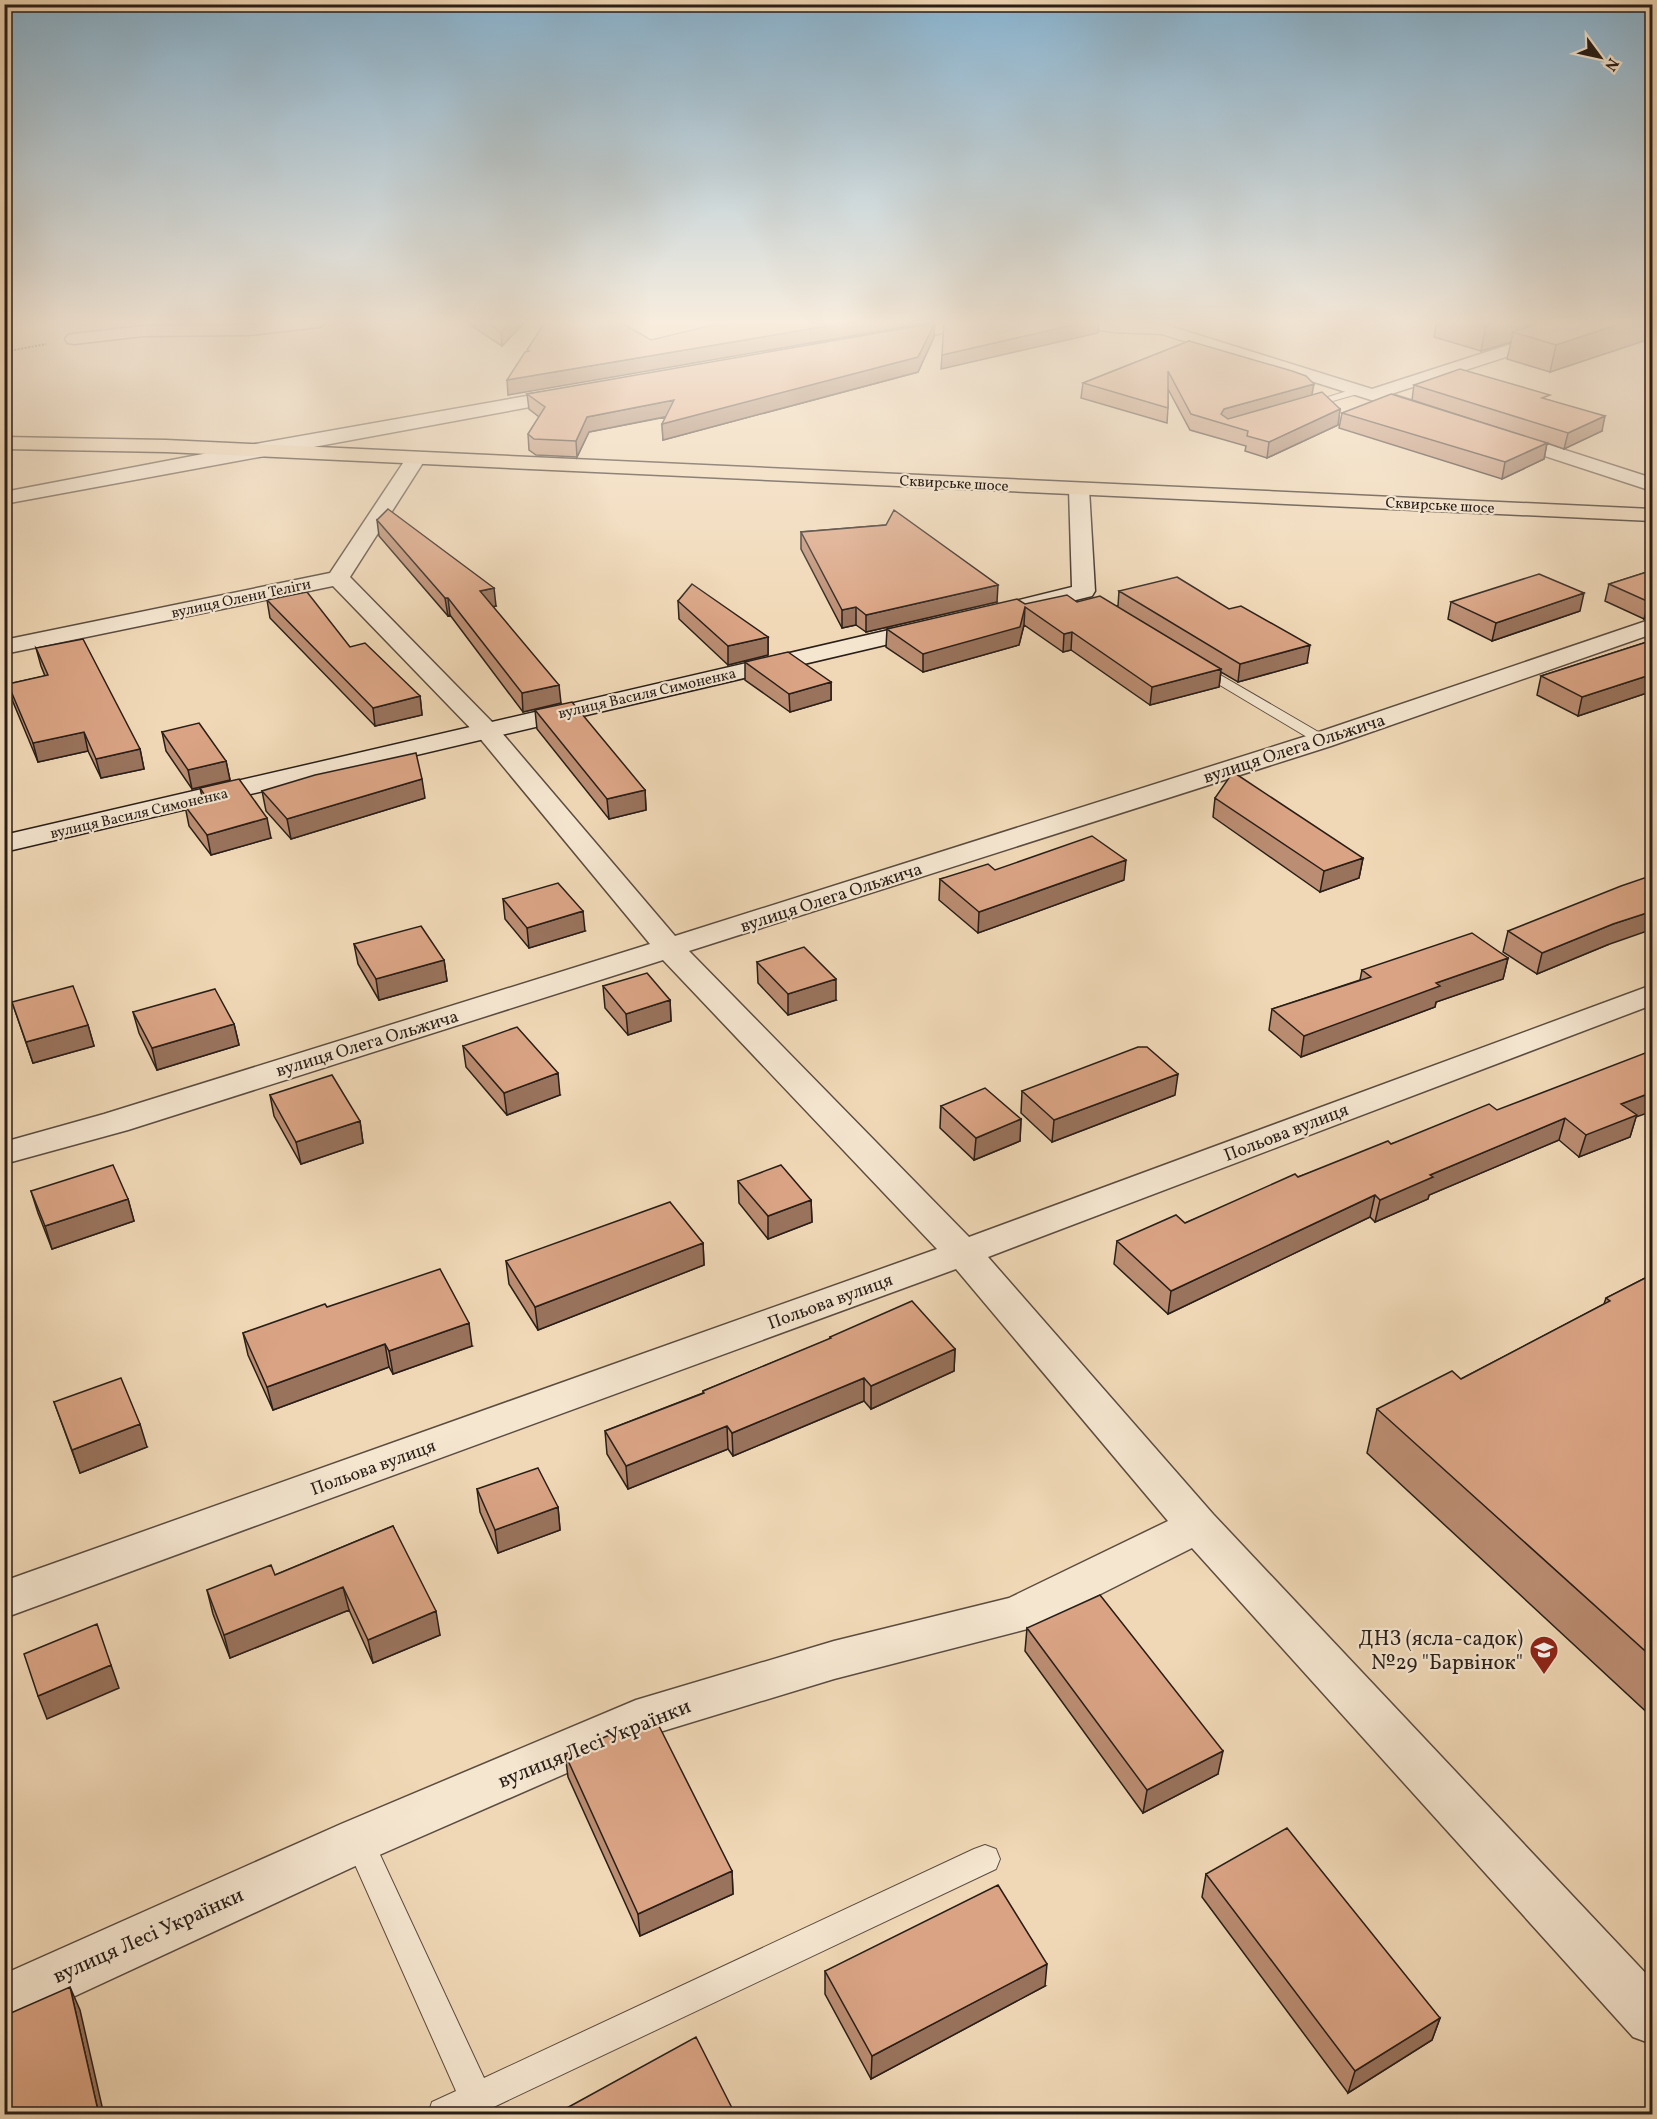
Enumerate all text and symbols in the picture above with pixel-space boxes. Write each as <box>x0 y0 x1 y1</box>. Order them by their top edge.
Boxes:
north arrow <box>1570 27 1630 87</box>
text: N <box>1598 53 1623 75</box>
street label: Сквирське шосе <box>899 471 1009 498</box>
street label: Сквирське шосе <box>1385 493 1495 520</box>
street label: вулиця Олени Теліги <box>169 574 313 625</box>
street label: вулиця Василя Симоненка <box>556 664 738 725</box>
street label: вулиця Олега Ольжича <box>1200 708 1389 791</box>
street label: вулиця Василя Симоненка <box>48 784 230 845</box>
street label: вулиця Олега Ольжича <box>737 857 926 940</box>
street label: вулиця Олега Ольжича <box>273 1005 462 1084</box>
street label: Польова вулиця <box>1221 1098 1352 1169</box>
street label: Польова вулиця <box>764 1268 897 1337</box>
street label: Польова вулиця <box>307 1434 440 1503</box>
place label: ДНЗ (ясла-садок) №29 "Барвінок" <box>1358 1625 1523 1678</box>
school or university icon: ДНЗ (ясла-садок) №29 "Барвінок" <box>1528 1634 1560 1676</box>
street label: вулиця Лесі Українки <box>494 1692 696 1796</box>
street label: вулиця Лесі Українки <box>49 1881 249 1992</box>

